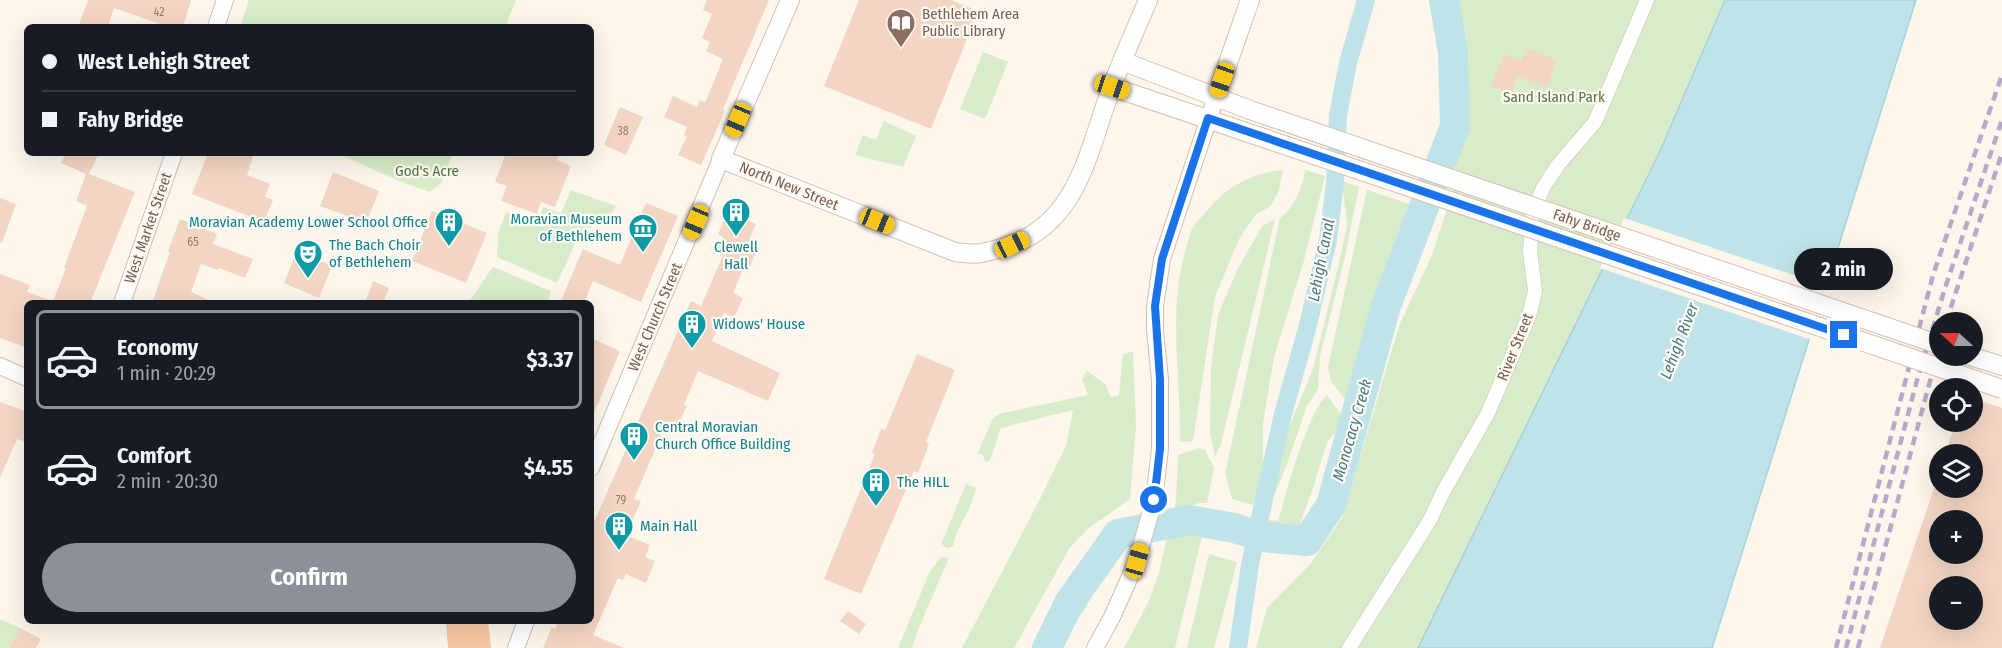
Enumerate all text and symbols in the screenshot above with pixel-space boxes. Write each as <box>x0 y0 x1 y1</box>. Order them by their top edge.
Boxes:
house number: 42 <box>154 5 164 19</box>
place label: Bethlehem Area Public Library <box>922 5 1019 40</box>
library icon: Bethlehem Area Public Library <box>885 7 917 49</box>
text: West Lehigh Street <box>78 48 250 75</box>
car <box>1208 60 1236 100</box>
car <box>1092 73 1132 101</box>
park label: Sand Island Park <box>1503 88 1605 106</box>
car <box>723 100 753 140</box>
text: Fahy Bridge <box>78 106 183 133</box>
house number: 38 <box>617 124 629 138</box>
street label: North New Street <box>737 158 841 214</box>
park label: God's Acre <box>395 162 459 180</box>
street label: West Market Street <box>121 170 175 286</box>
building icon: Clewell Hall <box>720 196 752 238</box>
car <box>681 202 711 242</box>
street label: Fahy Bridge <box>1551 205 1623 245</box>
building icon: Moravian Academy Lower School Office <box>433 206 465 248</box>
car <box>857 206 897 236</box>
place label: Moravian Museum of Bethlehem <box>511 210 622 245</box>
museum icon: Moravian Museum of Bethlehem <box>627 212 659 254</box>
place label: Moravian Academy Lower School Office <box>189 213 428 231</box>
water label: Lehigh Canal <box>1304 217 1338 303</box>
car <box>992 229 1032 261</box>
house number: 65 <box>187 235 199 249</box>
place label: The Bach Choir of Bethlehem <box>329 236 421 271</box>
theatre icon: The Bach Choir of Bethlehem <box>292 238 324 280</box>
place label: Clewell Hall <box>714 238 758 273</box>
callout: 2 min <box>1794 248 1894 290</box>
text: 2 min <box>1821 257 1866 281</box>
street label: West Church Street <box>624 260 686 374</box>
water label: Lehigh River <box>1656 300 1702 382</box>
building icon: Widows' House <box>676 308 708 350</box>
street label: River Street <box>1493 310 1537 384</box>
north arrow <box>1929 312 1983 366</box>
map controls <box>1929 312 1983 630</box>
place label: Widows' House <box>713 315 805 333</box>
route end <box>1830 321 1857 348</box>
icon: car <box>45 333 99 387</box>
text: Economy <box>117 334 198 361</box>
text: $3.37 <box>527 346 573 373</box>
text: 1 min · 20:29 <box>117 361 216 385</box>
water label: Monocacy Creek <box>1328 377 1376 483</box>
button: locate <box>1929 378 1983 432</box>
place label: Central Moravian Church Office Building <box>655 418 790 453</box>
building icon: Central Moravian Church Office Building <box>618 420 650 462</box>
icon: car <box>45 441 99 495</box>
text: Comfort <box>117 442 191 469</box>
button: layers <box>1929 444 1983 498</box>
text: $4.55 <box>524 454 573 481</box>
building icon: The HILL <box>860 466 892 508</box>
text: 2 min · 20:30 <box>117 469 218 493</box>
place label: The HILL <box>897 473 949 491</box>
route start <box>1140 486 1167 513</box>
house number: 79 <box>616 493 626 507</box>
building icon: Main Hall <box>603 510 635 552</box>
button: + <box>1929 510 1983 564</box>
place label: Main Hall <box>640 517 697 535</box>
car <box>1123 541 1151 581</box>
button: Confirm <box>42 543 576 612</box>
button: − <box>1929 576 1983 630</box>

